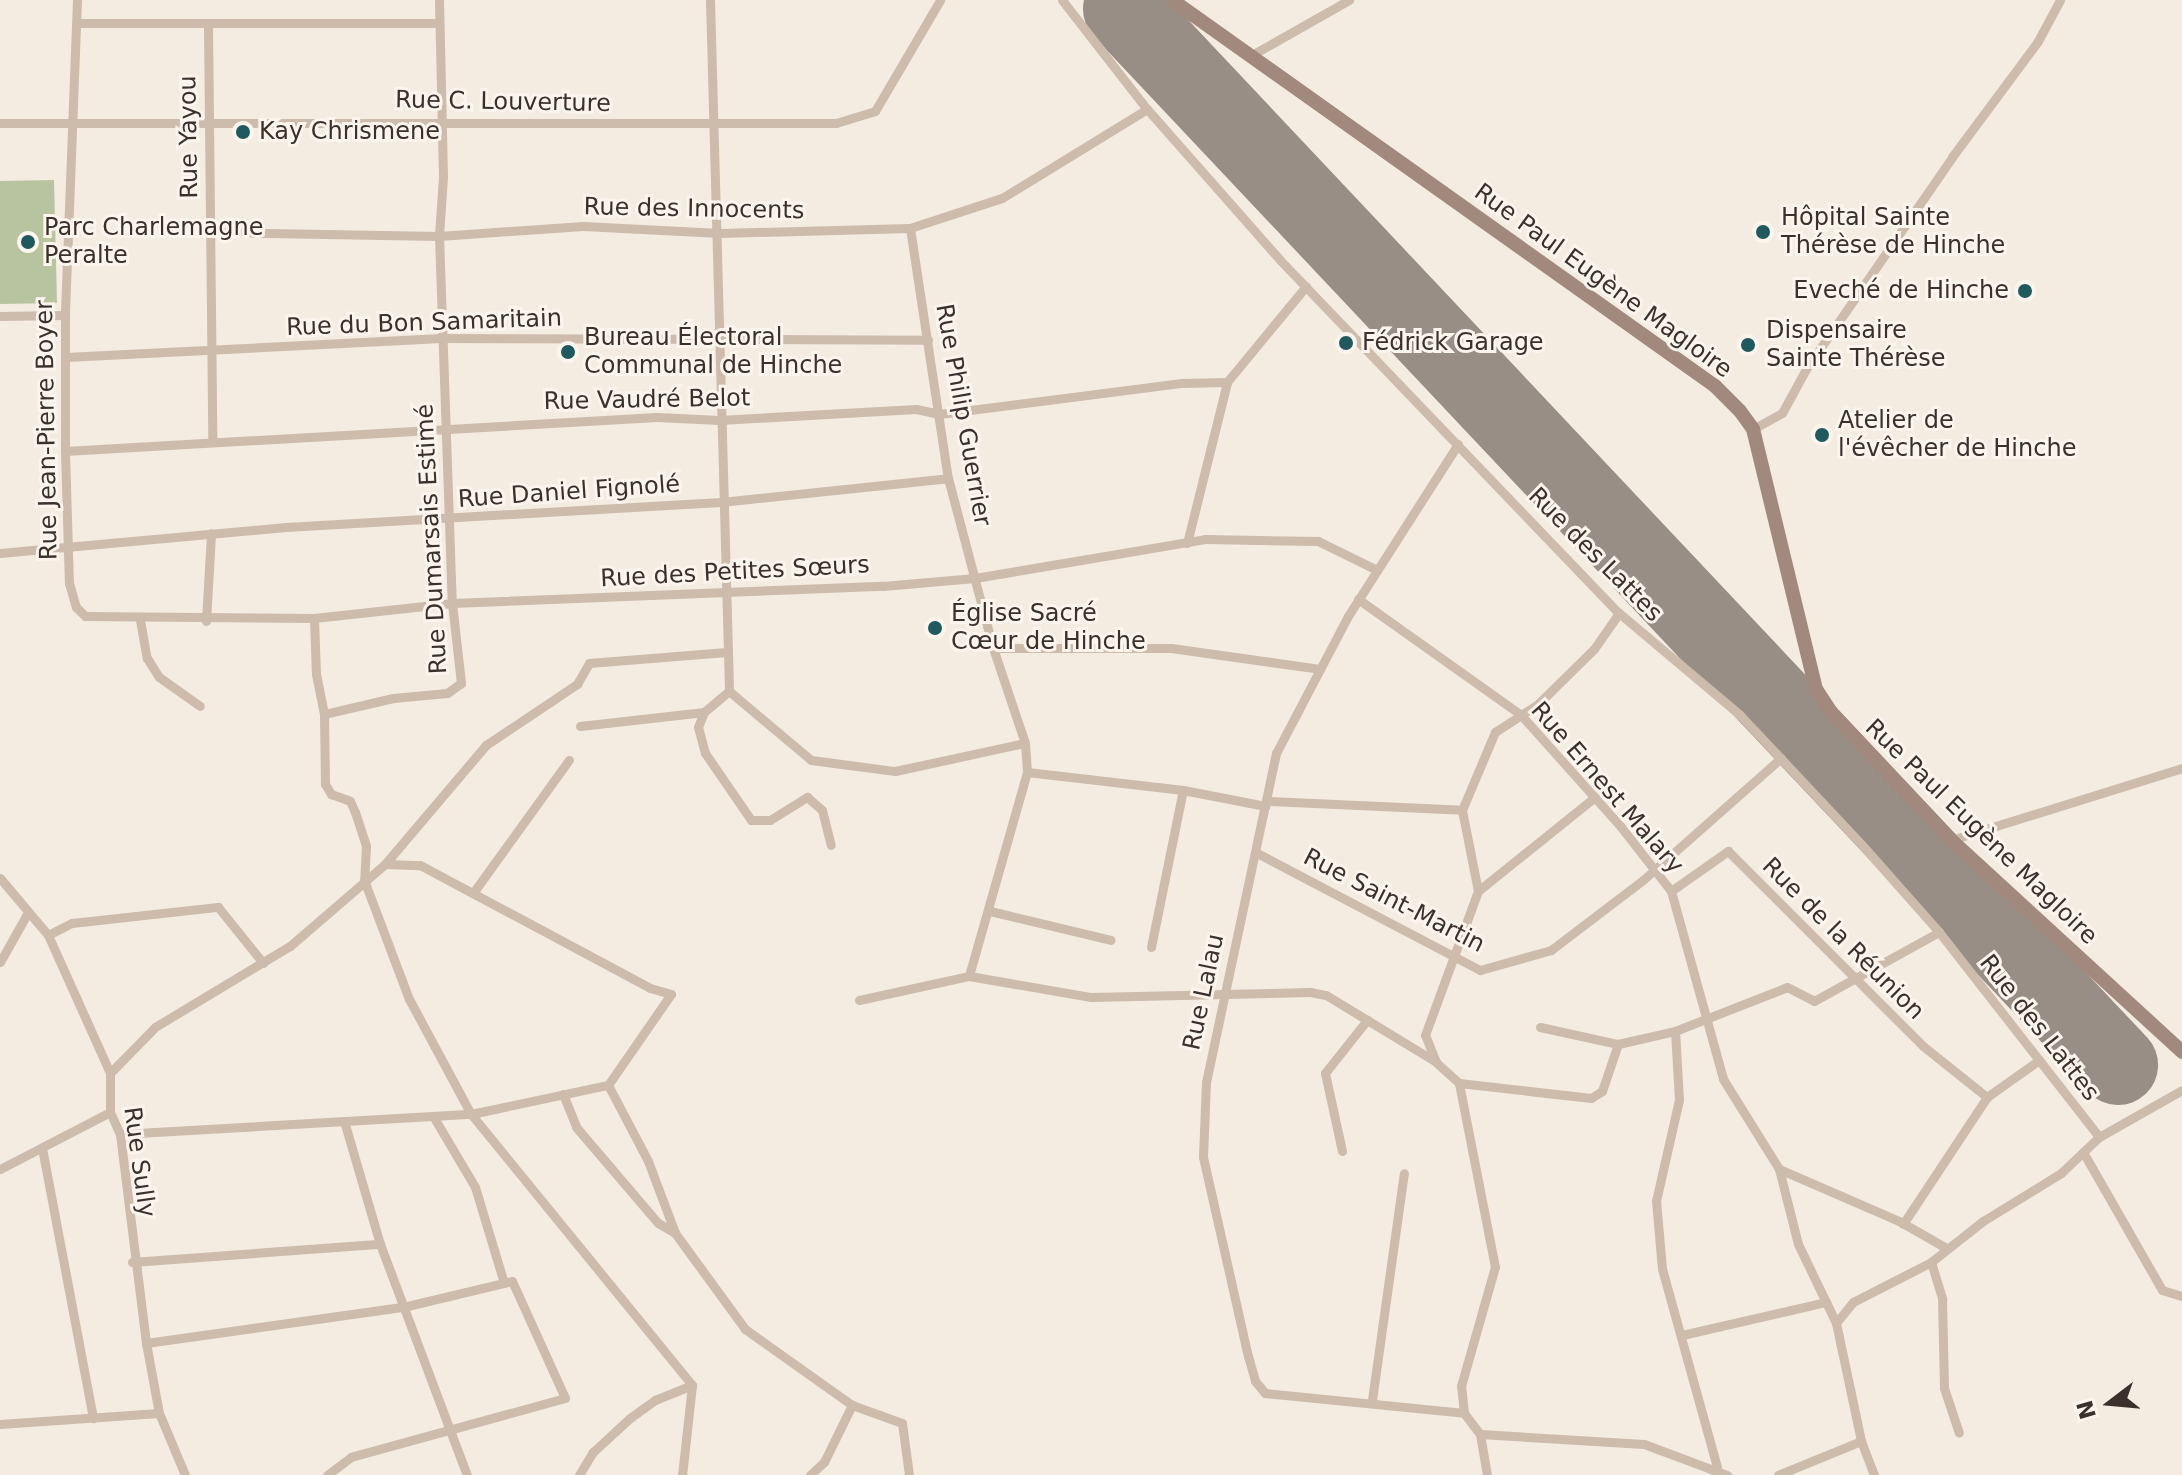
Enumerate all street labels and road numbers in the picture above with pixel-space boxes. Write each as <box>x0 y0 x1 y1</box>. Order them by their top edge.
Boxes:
street label: Rue Yayou <box>174 75 204 199</box>
street label: Rue C. Louverture <box>395 86 611 118</box>
street label: Rue Paul Eugène Magloire <box>1469 178 1737 384</box>
street label: Rue des Innocents <box>583 193 805 225</box>
street label: Rue Jean-Pierre Boyer <box>30 300 64 560</box>
street label: Rue Philip Guerrier <box>929 302 997 528</box>
street label: Rue du Bon Samaritain <box>286 304 562 342</box>
street label: Rue Vaudré Belot <box>543 384 751 416</box>
street label: Rue Dumarsais Estimé <box>411 403 453 675</box>
street label: Rue Daniel Fignolé <box>457 470 681 514</box>
street label: Rue des Lattes <box>1522 482 1668 628</box>
street label: Rue des Petites Sœurs <box>600 551 870 593</box>
street label: Rue Ernest Malary <box>1525 696 1689 880</box>
street label: Rue Paul Eugène Magloire <box>1859 713 2103 951</box>
street label: Rue Saint-Martin <box>1299 843 1489 959</box>
street label: Rue de la Réunion <box>1756 852 1930 1026</box>
street label: Rue Lalau <box>1178 931 1230 1053</box>
street label: Rue des Lattes <box>1973 949 2105 1107</box>
street label: Rue Sully <box>117 1105 161 1219</box>

